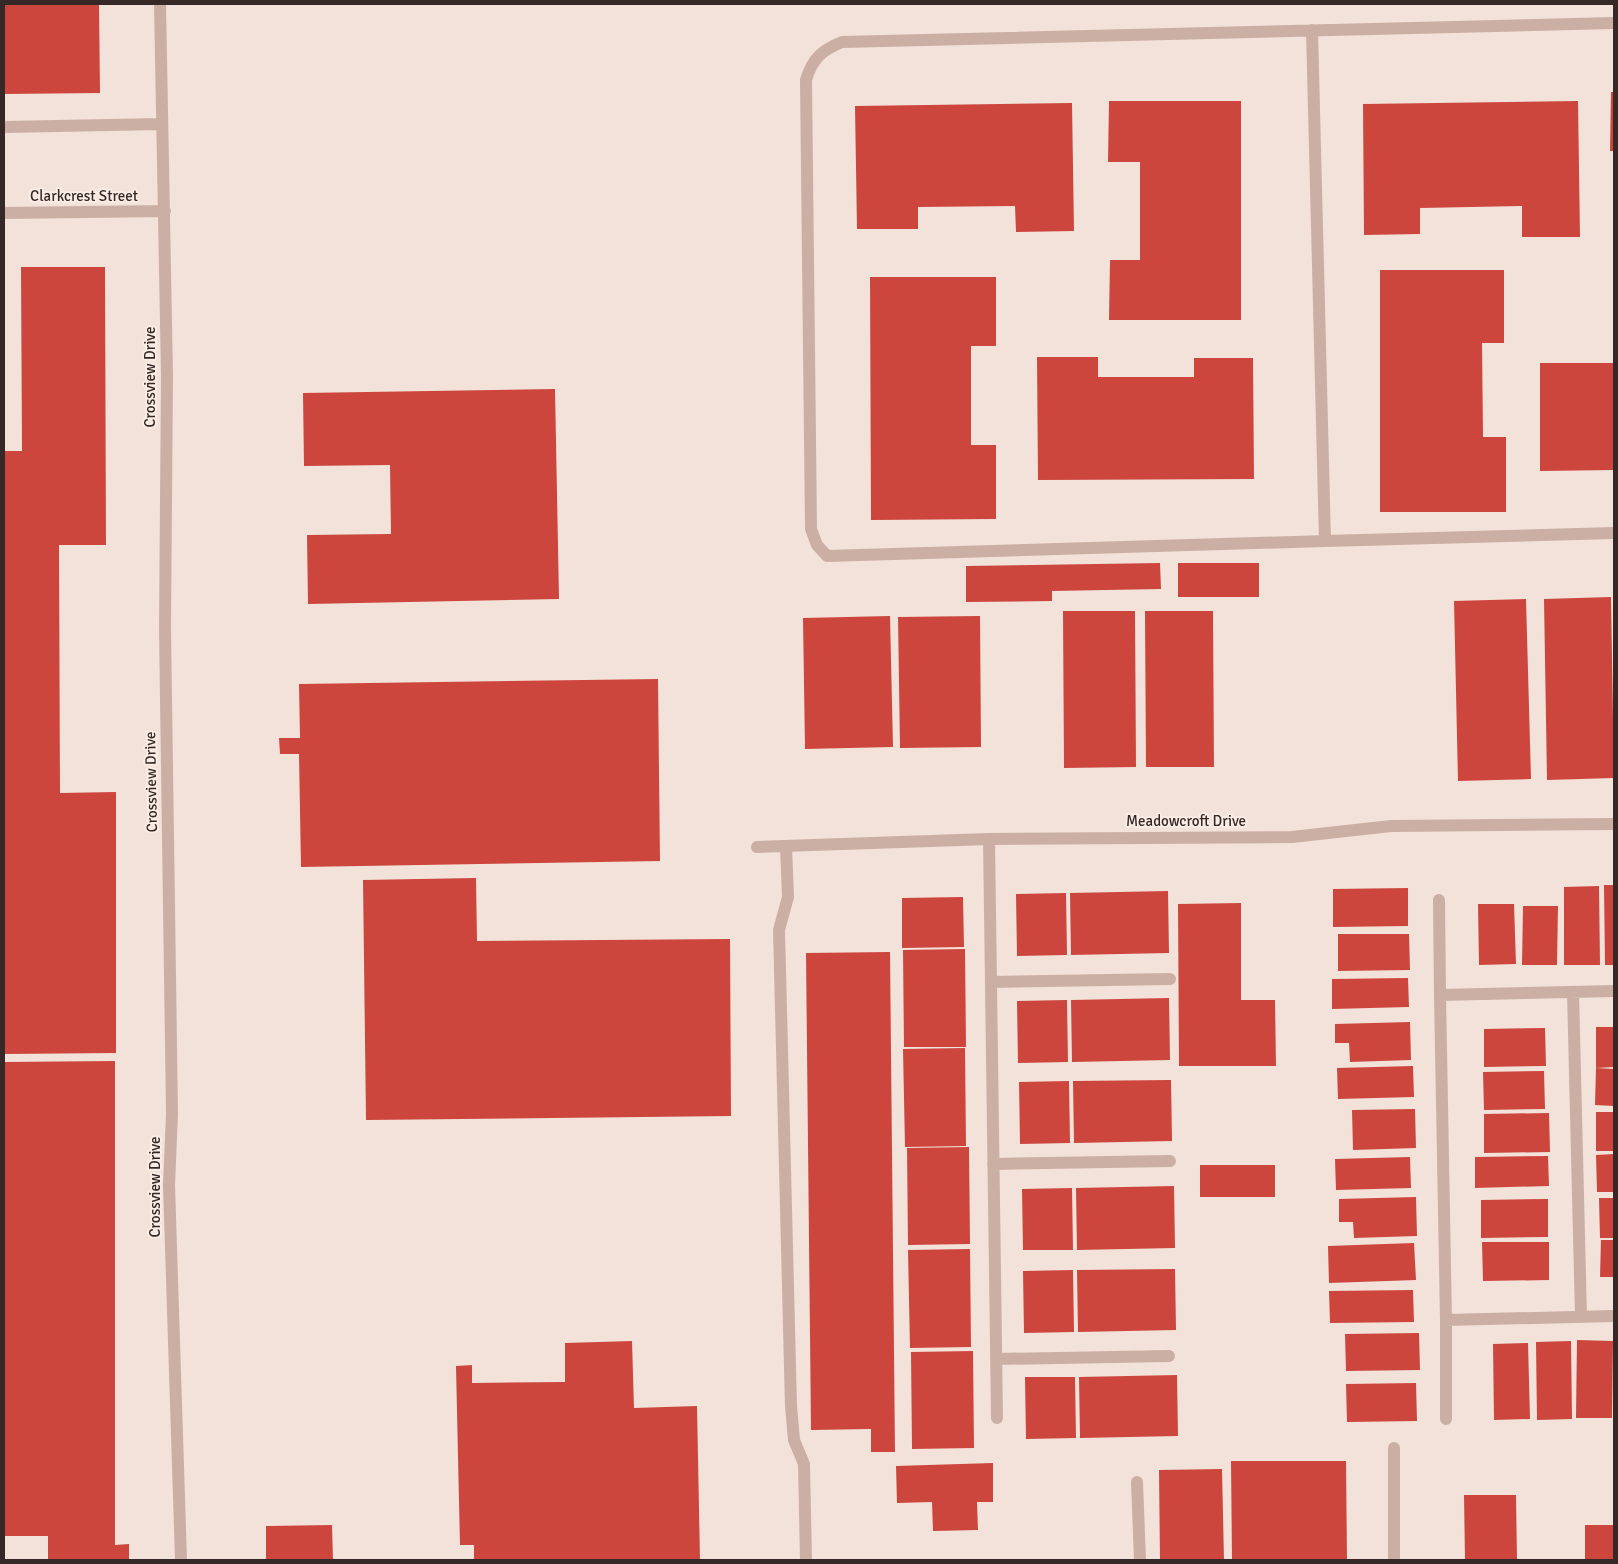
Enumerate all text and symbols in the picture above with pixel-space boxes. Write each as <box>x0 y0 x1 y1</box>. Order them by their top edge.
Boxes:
street label: Clarkcrest Street <box>30 187 138 205</box>
street label: Crossview Drive <box>141 327 159 427</box>
street label: Crossview Drive <box>141 731 161 833</box>
street label: Meadowcroft Drive <box>1126 812 1246 830</box>
street label: Crossview Drive <box>146 1137 164 1237</box>

